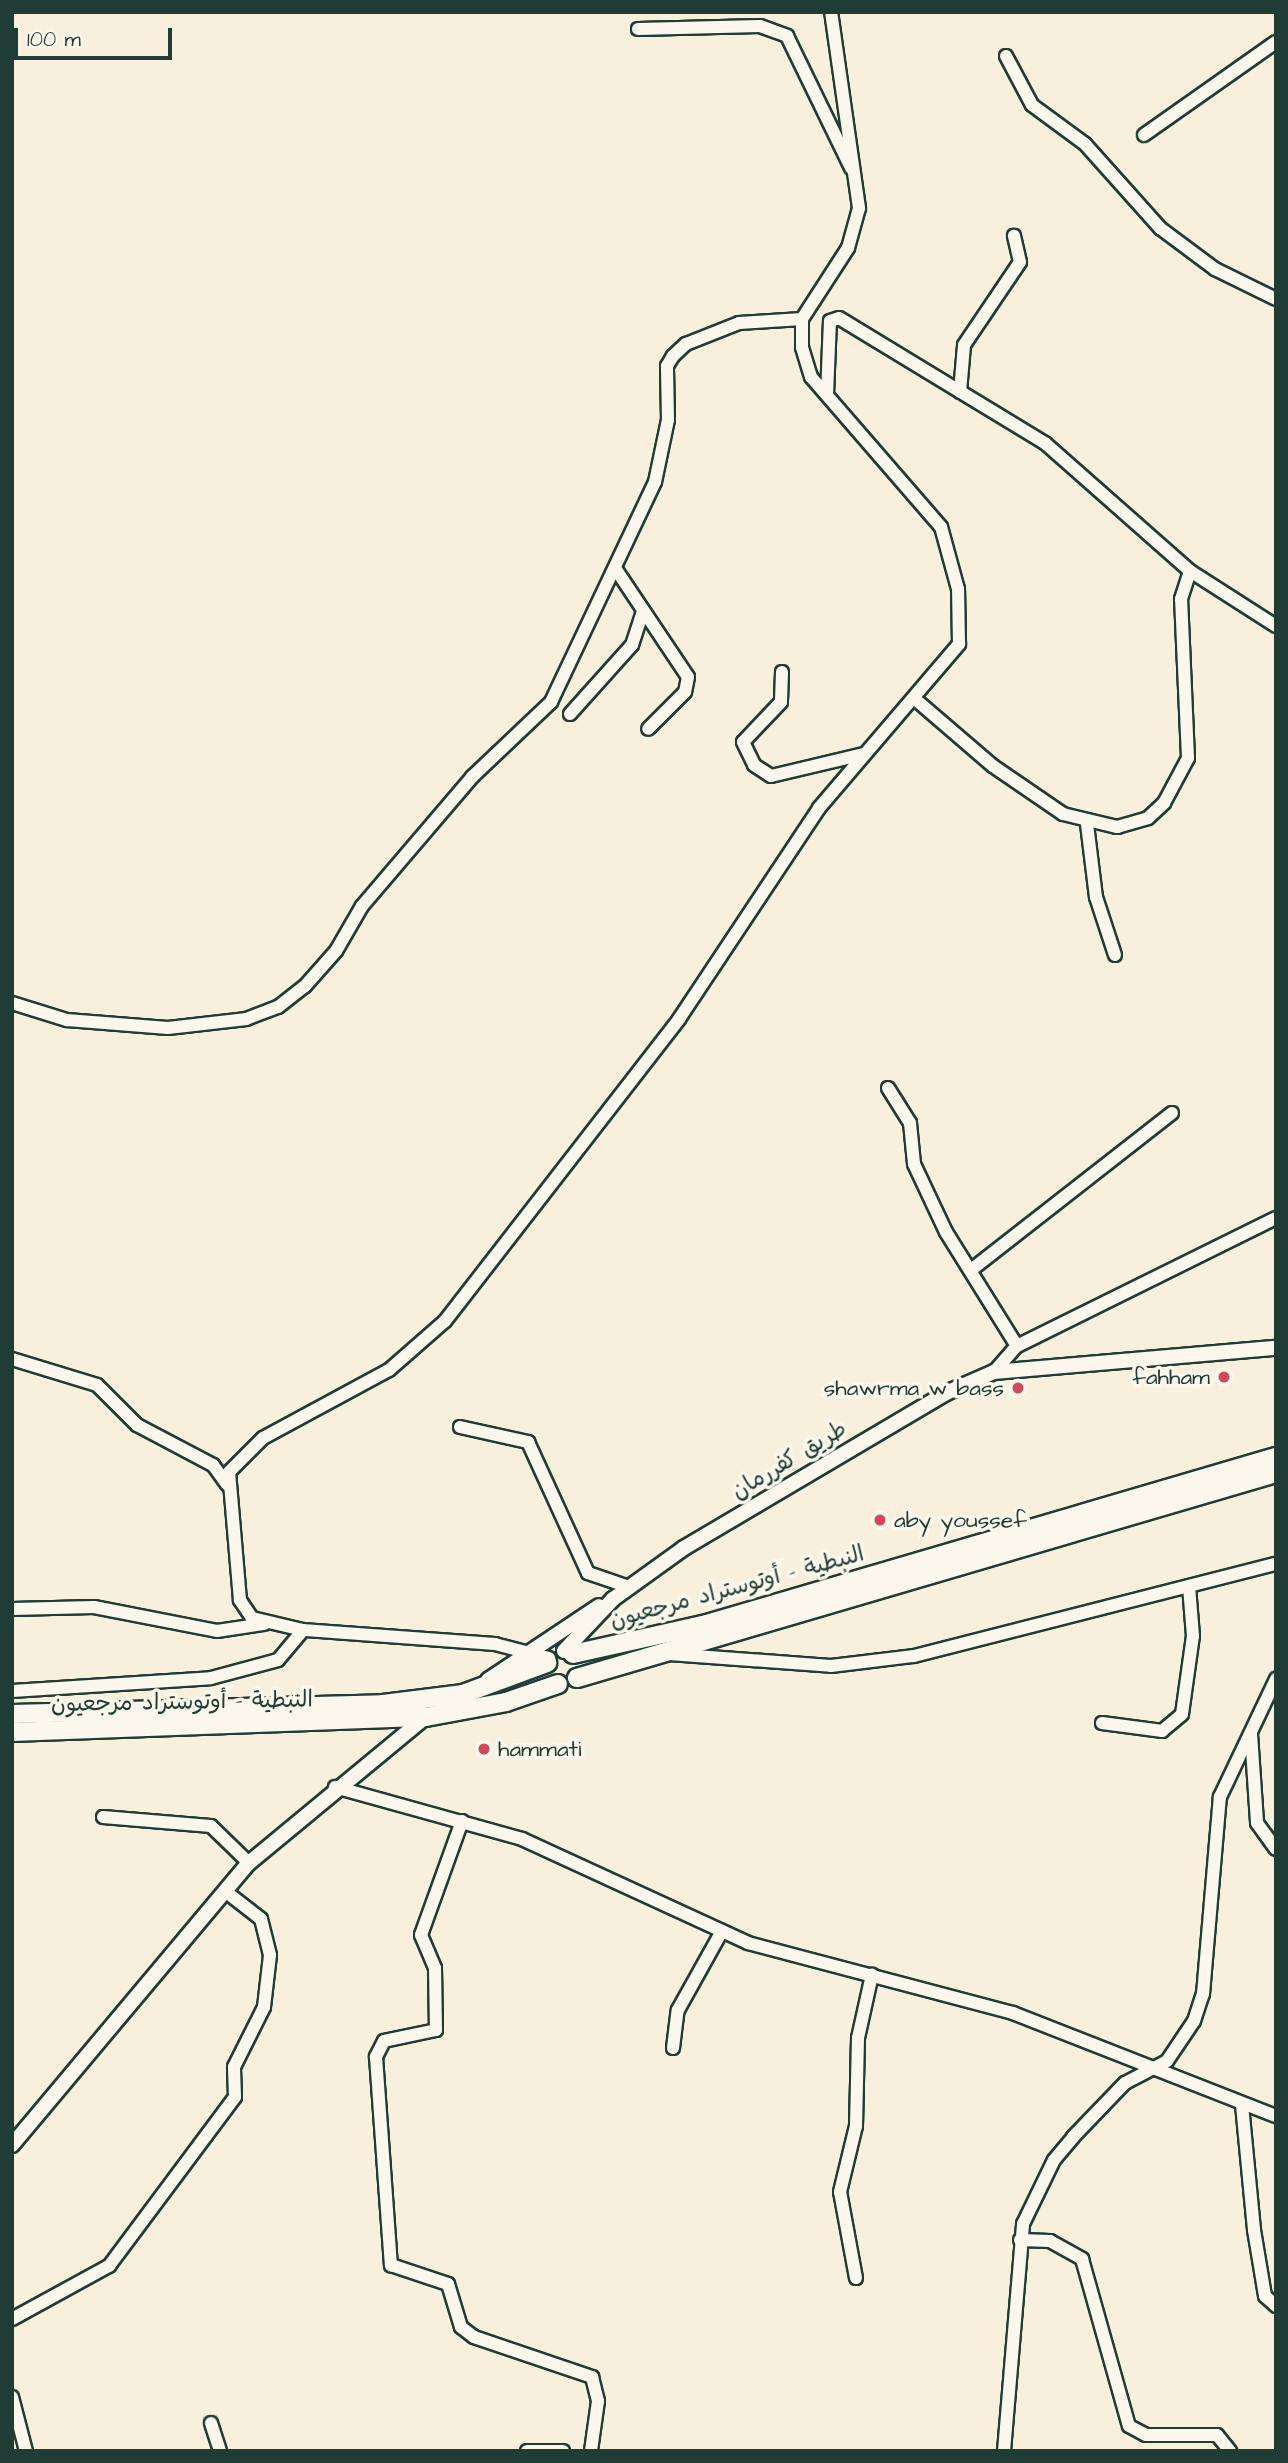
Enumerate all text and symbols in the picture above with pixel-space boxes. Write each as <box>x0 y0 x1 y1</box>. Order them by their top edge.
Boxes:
scale bar <box>18 14 175 58</box>
text: 100 m <box>27 25 81 54</box>
place label: fahham <box>1132 1363 1210 1391</box>
marker: fahham <box>1216 1369 1232 1385</box>
place label: shawrma w bass <box>824 1374 1004 1402</box>
marker: shawrma w bass <box>1010 1380 1026 1396</box>
street label: طريق كفررمان <box>726 1415 852 1505</box>
place label: aby youssef <box>894 1506 1027 1534</box>
marker: aby youssef <box>872 1512 888 1528</box>
street label: النبطية - أوتوستراد مرجعيون <box>607 1540 867 1634</box>
street label: النبطية - أوتوستراد مرجعيون <box>51 1686 313 1718</box>
place label: hammati <box>498 1735 581 1763</box>
marker: hammati <box>476 1741 492 1757</box>

